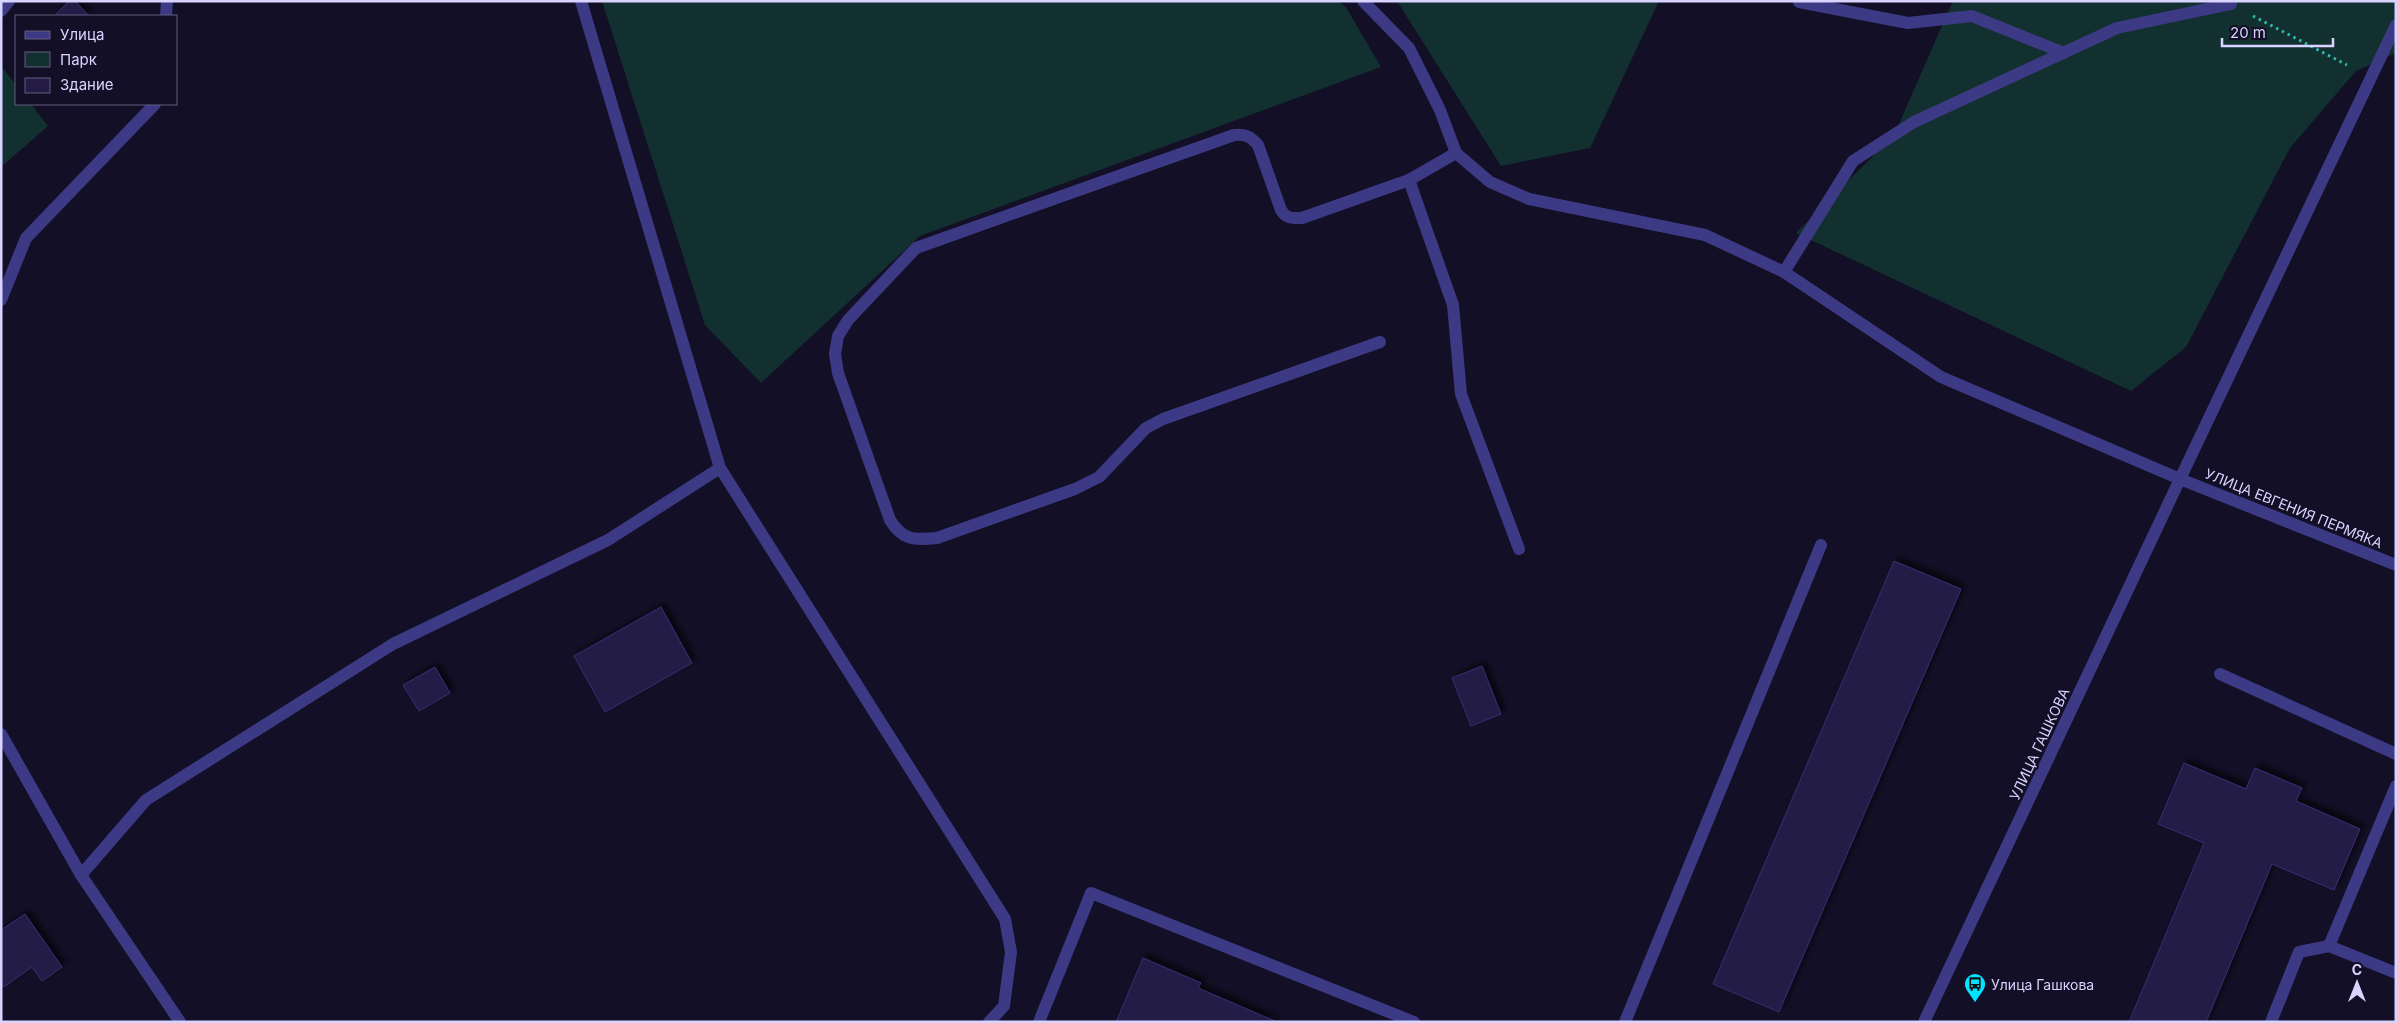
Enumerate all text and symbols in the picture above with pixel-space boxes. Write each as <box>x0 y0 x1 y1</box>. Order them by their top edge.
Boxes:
legend <box>15 15 178 105</box>
scale bar <box>2222 15 2333 47</box>
text: 20 m <box>2230 23 2266 42</box>
text: Улица <box>60 25 104 44</box>
text: Парк <box>60 50 97 69</box>
text: Здание <box>60 75 114 94</box>
street label: УЛИЦА ЕВГЕНИЯ ПЕРМЯКА <box>2203 465 2386 552</box>
street label: УЛИЦА ГАШКОВА <box>2006 685 2073 803</box>
north arrow <box>2332 958 2382 1008</box>
text: С <box>2352 961 2362 978</box>
bus stop icon: Улица Гашкова <box>1963 972 1987 1003</box>
place label: Улица Гашкова <box>1991 976 2094 993</box>

